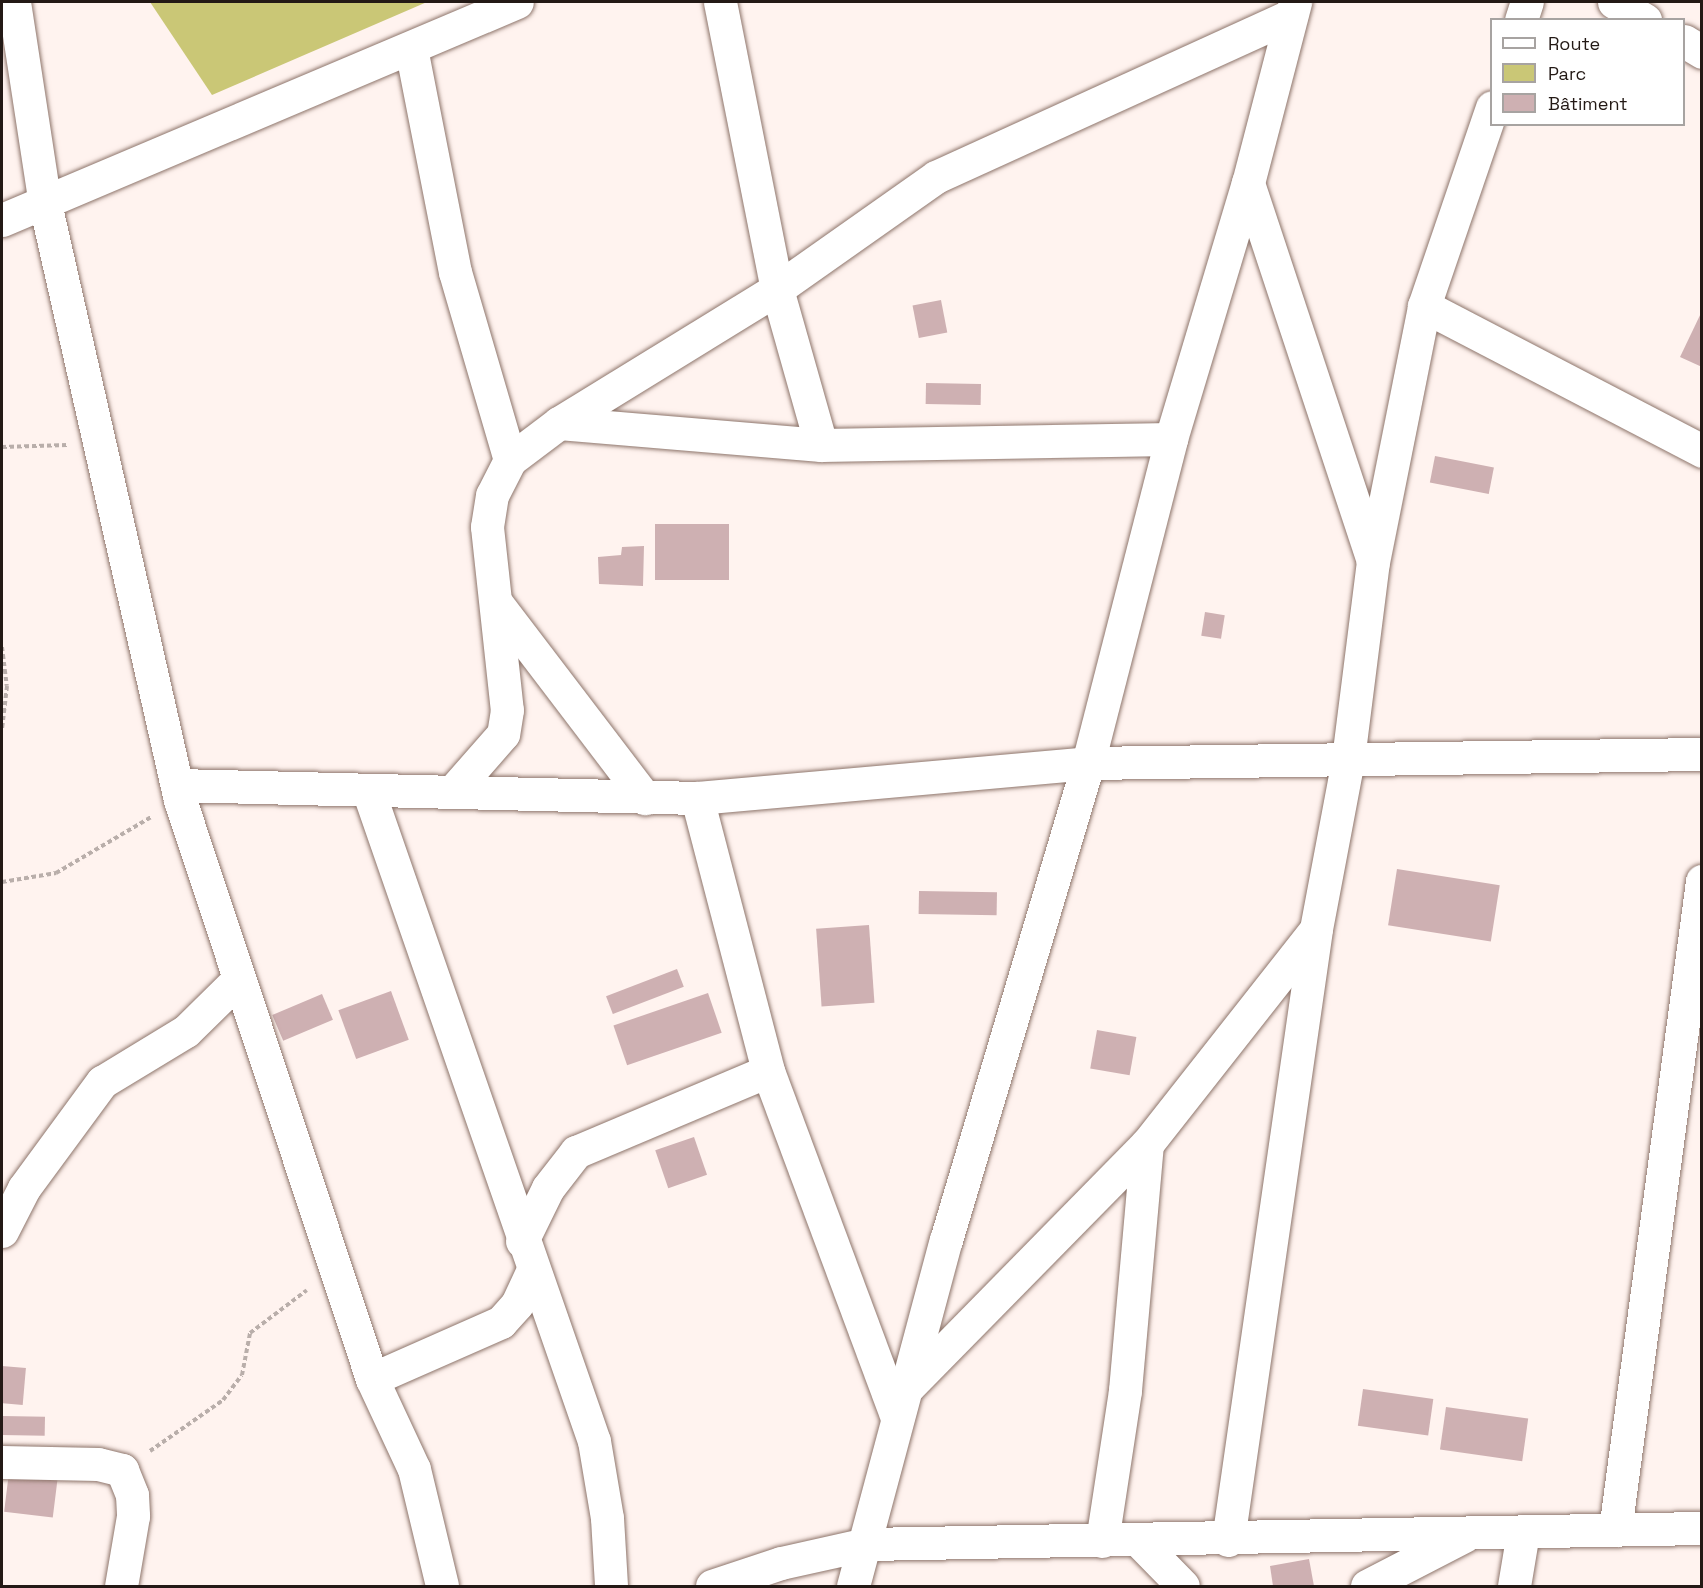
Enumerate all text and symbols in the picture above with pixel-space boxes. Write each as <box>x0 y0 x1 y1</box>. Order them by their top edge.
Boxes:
legend <box>1490 18 1685 126</box>
text: Route <box>1548 32 1600 55</box>
text: Parc <box>1548 62 1586 85</box>
text: Bâtiment <box>1548 92 1628 115</box>

